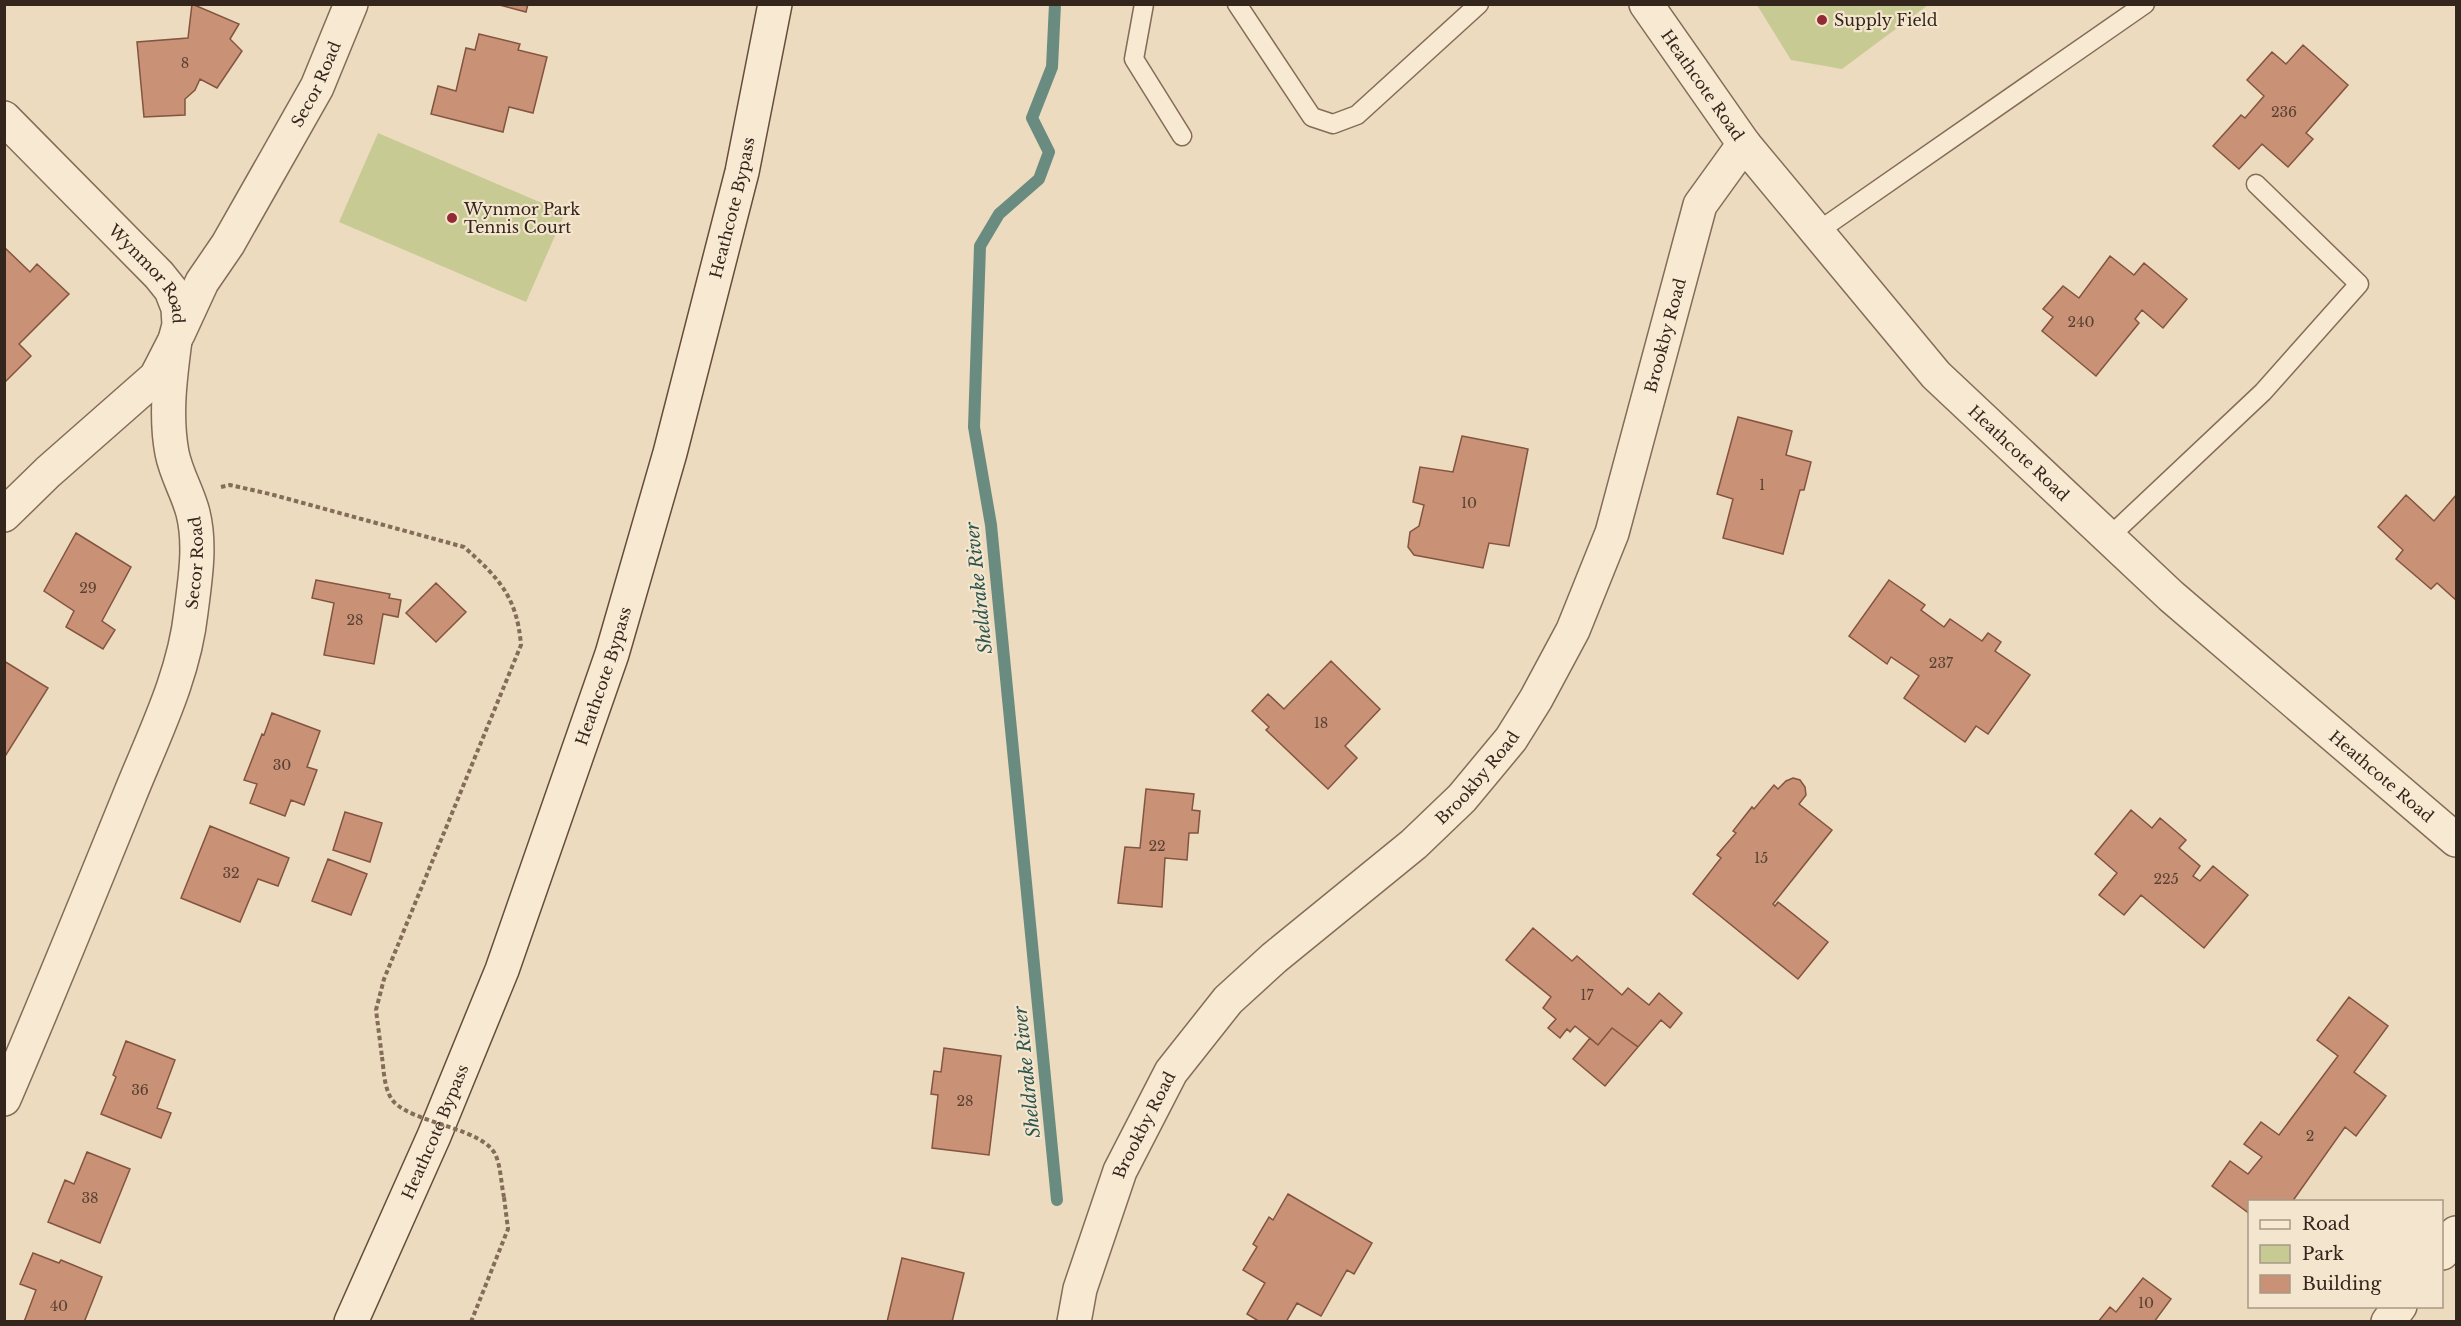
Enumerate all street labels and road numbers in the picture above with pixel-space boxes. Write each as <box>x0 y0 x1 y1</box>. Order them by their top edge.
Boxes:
street label: Heathcote Road <box>1657 26 1749 145</box>
street label: Secor Road <box>286 38 345 130</box>
street label: Heathcote Bypass <box>705 135 759 280</box>
street label: Wynmor Road <box>104 219 189 324</box>
street label: Brookby Road <box>1640 276 1690 395</box>
street label: Heathcote Road <box>1964 401 2074 505</box>
street label: Secor Road <box>181 515 207 611</box>
street label: Heathcote Bypass <box>571 604 635 748</box>
street label: Heathcote Road <box>2325 726 2438 827</box>
street label: Brookby Road <box>1431 727 1524 828</box>
street label: Heathcote Bypass <box>397 1061 472 1202</box>
street label: Brookby Road <box>1108 1068 1180 1181</box>

